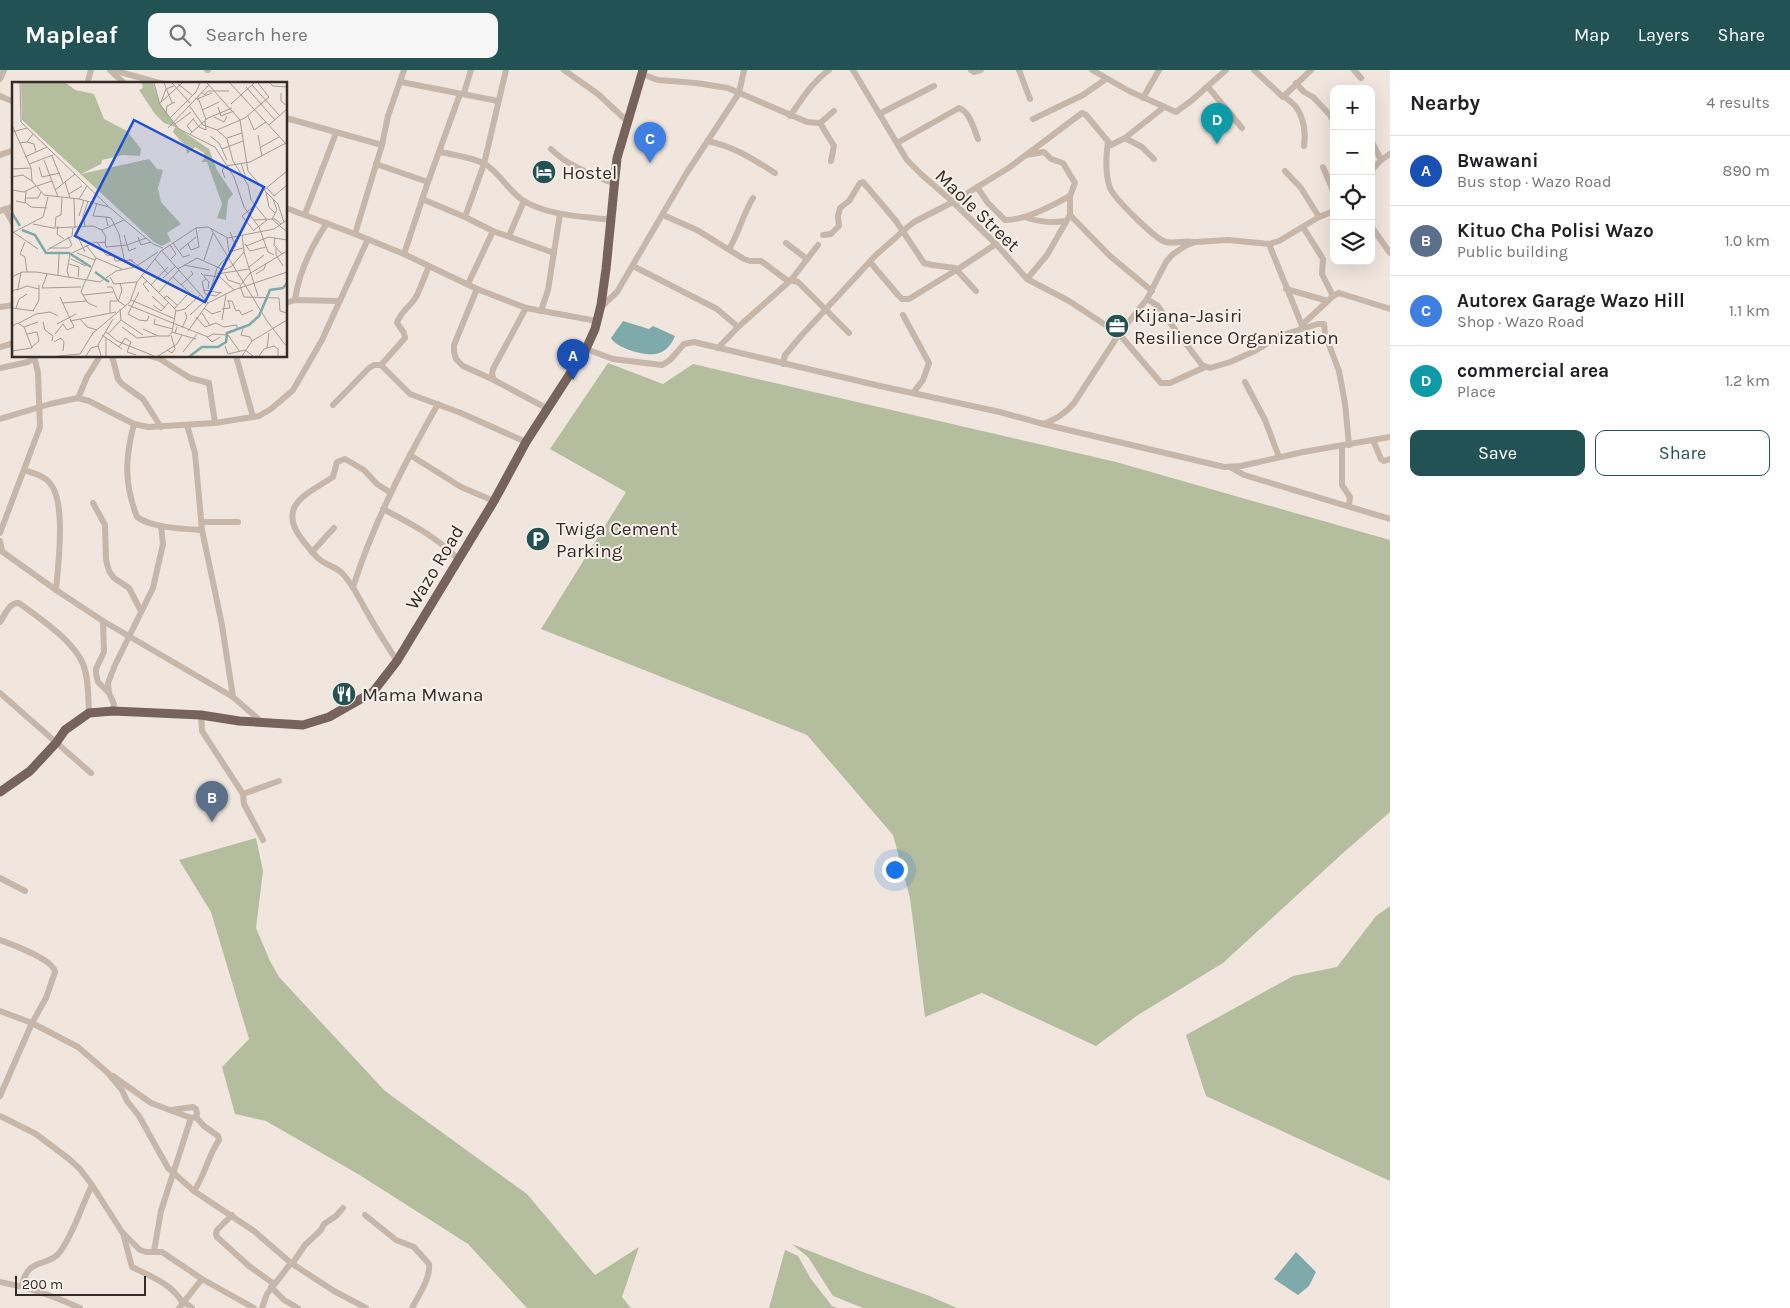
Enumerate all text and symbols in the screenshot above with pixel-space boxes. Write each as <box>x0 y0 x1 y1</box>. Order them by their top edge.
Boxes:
search box <box>148 13 498 58</box>
text: Mapleaf <box>25 21 118 49</box>
icon: search <box>166 21 194 49</box>
text: Search here <box>206 24 308 46</box>
text: Map <box>1574 24 1610 46</box>
text: Layers <box>1638 24 1690 46</box>
text: Share <box>1718 24 1765 46</box>
inset map <box>12 82 288 358</box>
map controls <box>1330 85 1375 265</box>
button: + <box>1330 85 1375 130</box>
text: Nearby <box>1410 91 1480 115</box>
text: 4 results <box>1706 93 1770 112</box>
pin: D <box>1201 103 1233 144</box>
pin: C <box>634 122 666 163</box>
button: − <box>1330 130 1375 175</box>
text: Bwawani <box>1457 150 1538 172</box>
hotel icon: Hostel <box>531 159 557 185</box>
text: A <box>1421 161 1431 180</box>
text: 890 m <box>1723 161 1770 180</box>
place label: Hostel <box>562 162 617 184</box>
street label: Maole Street <box>931 165 1024 256</box>
text: Bus stop · Wazo Road <box>1457 172 1611 191</box>
button: locate <box>1330 175 1375 220</box>
button: layers <box>1330 220 1375 265</box>
text: Kituo Cha Polisi Wazo <box>1457 220 1654 242</box>
text: B <box>1421 231 1431 250</box>
text: 1.0 km <box>1725 231 1770 250</box>
text: Public building <box>1457 242 1568 261</box>
text: Autorex Garage Wazo Hill <box>1457 290 1685 312</box>
text: C <box>1421 301 1431 320</box>
text: 1.1 km <box>1729 301 1770 320</box>
place label: Kijana-Jasiri Resilience Organization <box>1134 305 1339 349</box>
text: Shop · Wazo Road <box>1457 312 1584 331</box>
office icon: Kijana-Jasiri Resilience Organization <box>1104 313 1130 339</box>
pin: A <box>557 339 589 380</box>
text: commercial area <box>1457 360 1609 382</box>
text: D <box>1421 371 1431 390</box>
text: 1.2 km <box>1725 371 1770 390</box>
text: Place <box>1457 382 1496 401</box>
button: Save <box>1410 430 1585 476</box>
button: Share <box>1595 430 1770 476</box>
place label: Twiga Cement Parking <box>556 518 678 562</box>
street label: Wazo Road <box>401 521 469 614</box>
parking icon: Twiga Cement Parking <box>525 526 551 552</box>
restaurant icon: Mama Mwana <box>331 681 357 707</box>
place label: Mama Mwana <box>362 684 484 706</box>
pin: B <box>196 781 228 822</box>
your location <box>882 857 908 883</box>
scale bar <box>15 1273 146 1296</box>
text: 200 m <box>22 1276 63 1293</box>

